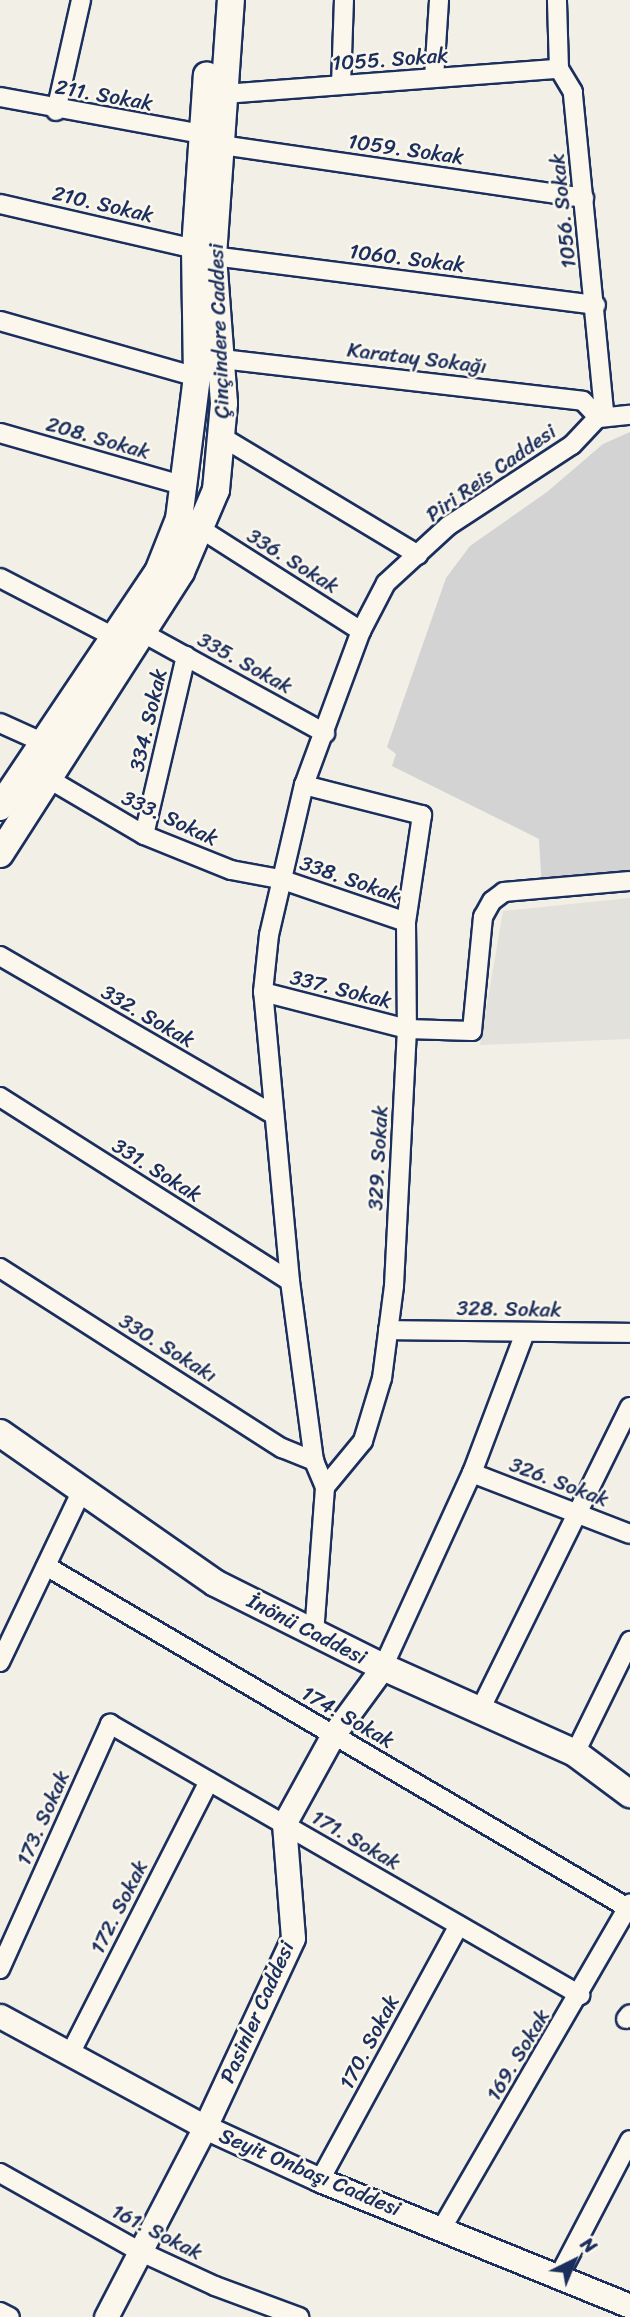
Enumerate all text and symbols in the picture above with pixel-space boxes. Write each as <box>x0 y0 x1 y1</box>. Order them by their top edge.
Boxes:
street label: 1055. Sokak <box>331 42 449 76</box>
street label: 211. Sokak <box>53 74 155 116</box>
street label: 1059. Sokak <box>347 128 465 170</box>
street label: 1056. Sokak <box>544 152 582 270</box>
street label: 210. Sokak <box>50 180 156 228</box>
street label: 1060. Sokak <box>348 238 466 278</box>
street label: Çinçindere Caddesi <box>203 243 235 419</box>
street label: Karatay Sokağı <box>346 337 488 379</box>
street label: 208. Sokak <box>43 411 153 465</box>
street label: Piri Reis Caddesi <box>421 419 561 527</box>
street label: 336. Sokak <box>242 523 344 599</box>
street label: 335. Sokak <box>193 627 297 699</box>
street label: 334. Sokak <box>124 666 172 774</box>
street label: 333. Sokak <box>118 785 222 851</box>
street label: 338. Sokak <box>297 850 403 908</box>
street label: 337. Sokak <box>288 964 394 1014</box>
street label: 332. Sokak <box>97 979 199 1053</box>
street label: 329. Sokak <box>363 1105 393 1211</box>
street label: 331. Sokak <box>108 1133 206 1207</box>
street label: 328. Sokak <box>456 1295 562 1323</box>
street label: 330. Sokakı <box>114 1308 222 1388</box>
street label: 326. Sokak <box>506 1452 612 1512</box>
street label: İnönü Caddesi <box>244 1588 370 1670</box>
street label: 174. Sokak <box>297 1680 399 1754</box>
street label: 173. Sokak <box>11 1767 75 1869</box>
street label: 171. Sokak <box>307 1804 405 1876</box>
street label: 172. Sokak <box>85 1856 153 1958</box>
street label: Pasinler Caddesi <box>215 1938 299 2086</box>
street label: 170. Sokak <box>334 1991 404 2093</box>
street label: 169. Sokak <box>481 2005 555 2105</box>
street label: Seyit Onbaşı Caddesi <box>216 2123 404 2221</box>
street label: 161. Sokak <box>107 2198 207 2266</box>
north arrow <box>539 2226 609 2296</box>
text: N <box>573 2229 605 2262</box>

